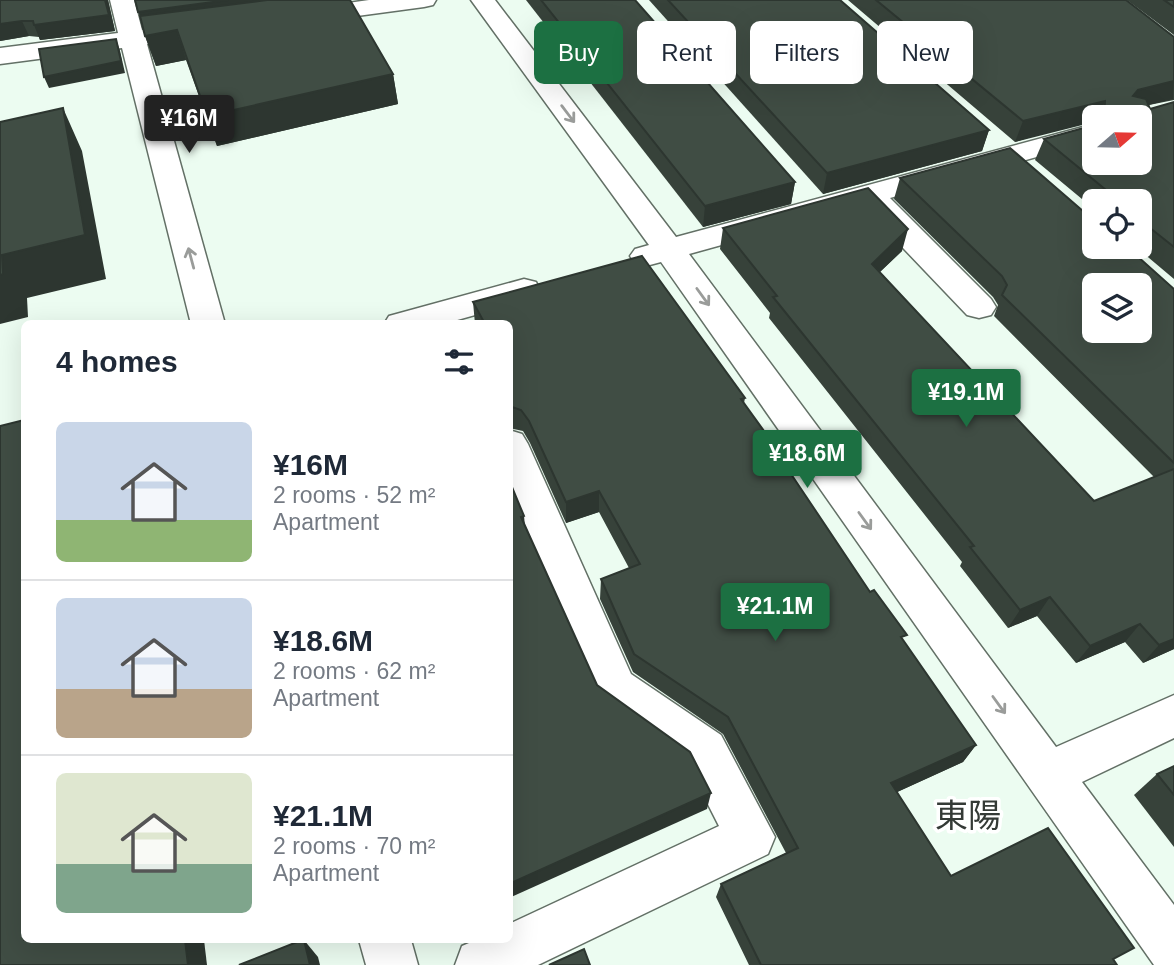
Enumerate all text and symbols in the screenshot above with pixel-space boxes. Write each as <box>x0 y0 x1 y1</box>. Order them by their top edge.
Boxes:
chip: Buy <box>534 21 623 84</box>
chip: Rent <box>637 21 736 84</box>
chip: Filters <box>750 21 863 84</box>
chip: New <box>877 21 973 84</box>
pin: ¥16M <box>148 96 230 155</box>
one-way arrow <box>560 104 575 123</box>
text: ¥16M <box>160 105 218 131</box>
north arrow <box>1082 105 1152 175</box>
map controls <box>1082 105 1152 343</box>
button: locate <box>1082 189 1152 259</box>
one-way arrow <box>183 247 196 269</box>
button: layers <box>1082 273 1152 343</box>
one-way arrow <box>696 287 710 306</box>
icon: filters <box>440 343 478 381</box>
text: 4 homes <box>56 345 178 378</box>
pin: ¥19.1M <box>909 370 1023 429</box>
text: ¥19.1M <box>928 379 1004 405</box>
pin: ¥18.6M <box>750 430 864 490</box>
text: ¥18.6M <box>769 440 845 466</box>
text: ¥16M <box>273 448 348 481</box>
icon: home <box>112 450 196 534</box>
text: 2 rooms · 52 m² <box>273 482 435 508</box>
text: Apartment <box>273 509 379 535</box>
one-way arrow <box>858 511 873 529</box>
pin: ¥21.1M <box>718 584 832 643</box>
text: ¥21.1M <box>737 593 813 619</box>
text: ¥18.6M <box>273 624 373 657</box>
icon: home <box>112 626 196 710</box>
text: 2 rooms · 62 m² <box>273 658 435 684</box>
text: Apartment <box>273 685 379 711</box>
one-way arrow <box>992 695 1006 714</box>
district label: 東陽 <box>935 797 1001 834</box>
text: ¥21.1M <box>273 799 373 832</box>
icon: home <box>112 801 196 885</box>
text: 2 rooms · 70 m² <box>273 833 435 859</box>
text: Apartment <box>273 860 379 886</box>

